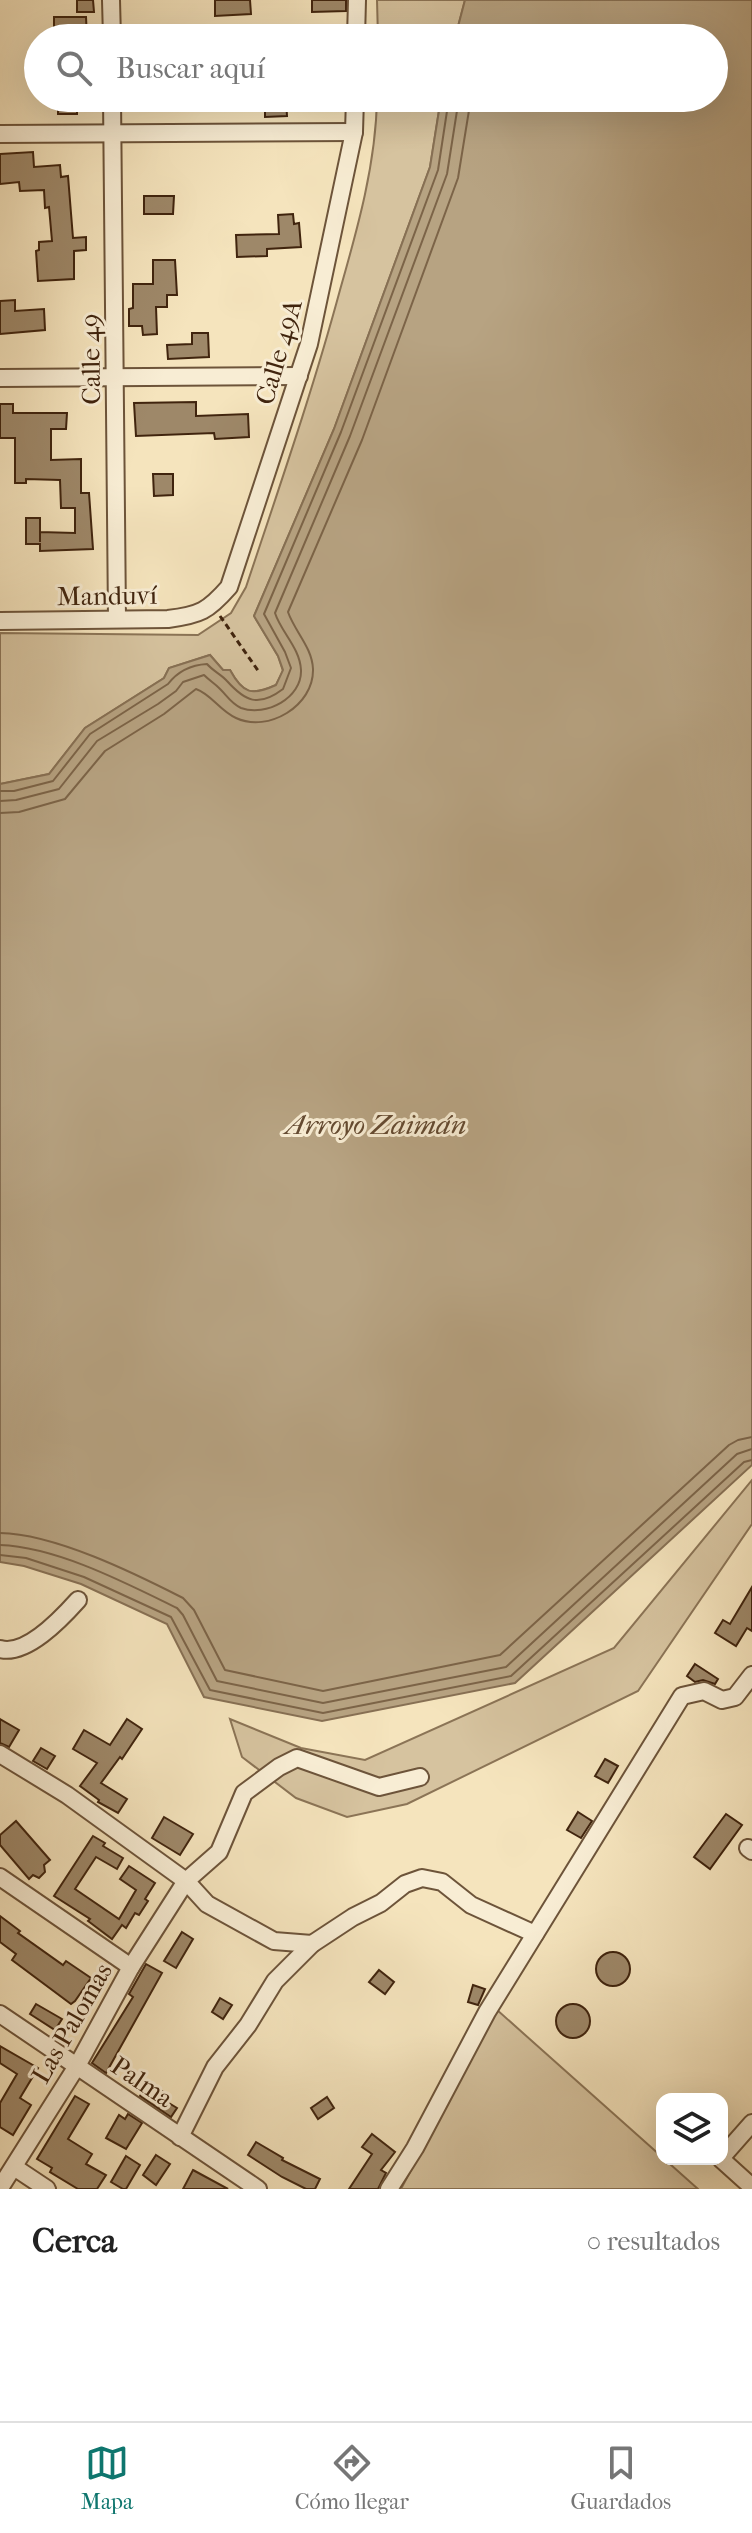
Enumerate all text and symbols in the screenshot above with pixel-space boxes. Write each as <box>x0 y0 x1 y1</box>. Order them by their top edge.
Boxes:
search box <box>24 24 728 112</box>
icon: search <box>52 46 96 90</box>
text: Buscar aquí <box>116 51 265 86</box>
street label: Calle 49A <box>249 295 309 408</box>
street label: Calle 49 <box>75 313 107 405</box>
street label: Manduví <box>57 580 158 612</box>
water label: Arroyo Zaimán <box>283 1108 466 1141</box>
street label: Las Palomas <box>25 1957 119 2089</box>
street label: Palma <box>105 2050 180 2114</box>
map controls <box>656 2093 728 2165</box>
button: layers <box>656 2093 728 2165</box>
text: Cerca <box>32 2221 117 2261</box>
text: 0 resultados <box>587 2226 720 2257</box>
tab: Mapa <box>81 2441 133 2515</box>
tab: Cómo llegar <box>295 2441 409 2515</box>
tab: Guardados <box>570 2441 671 2515</box>

